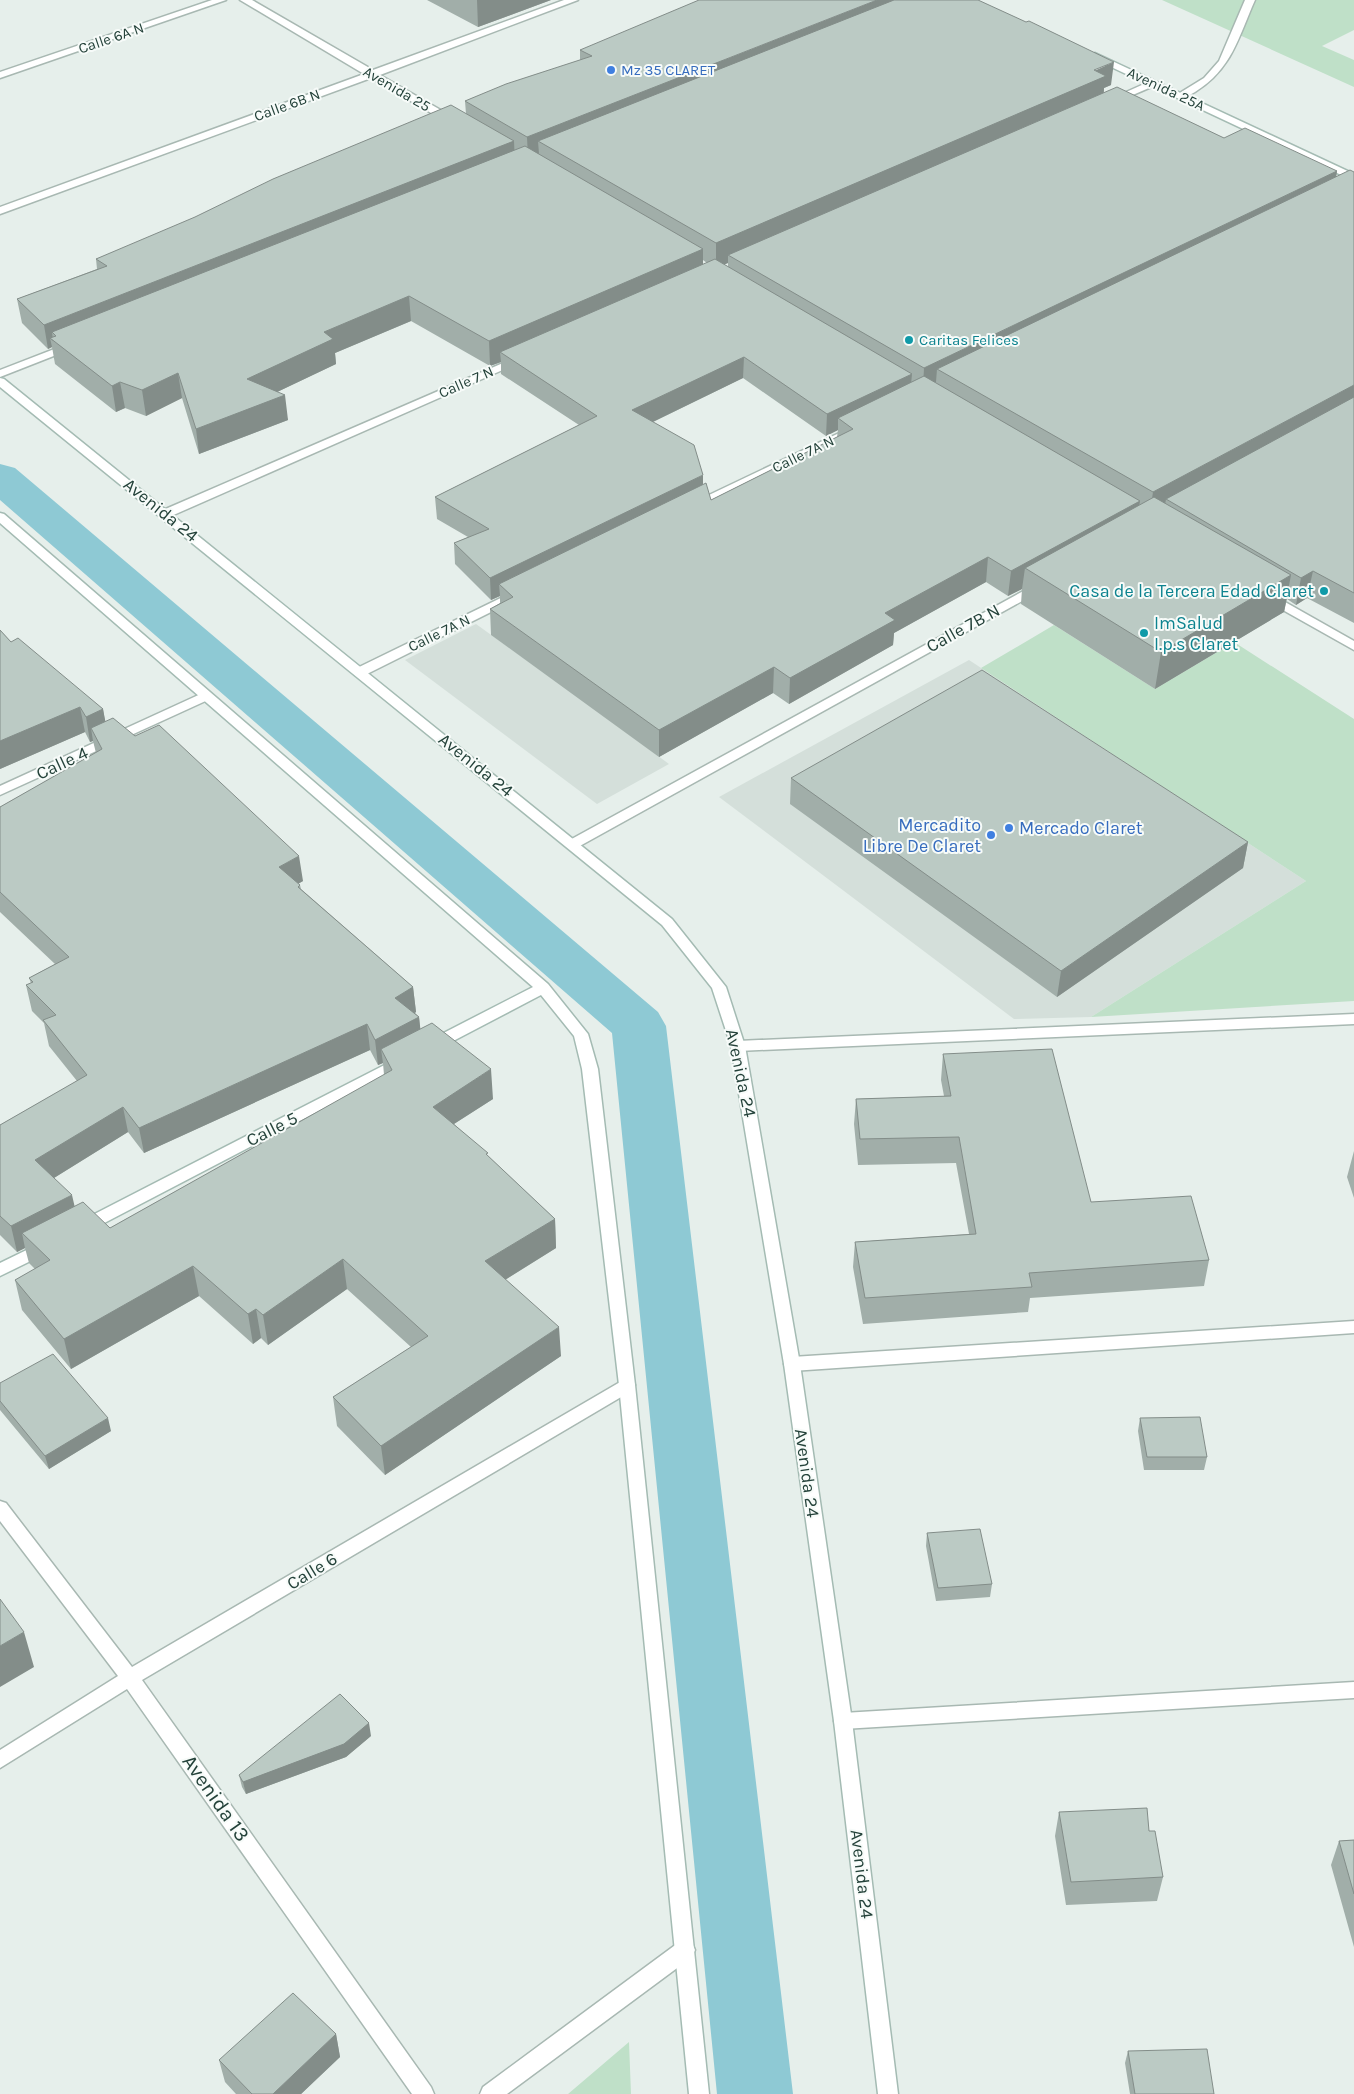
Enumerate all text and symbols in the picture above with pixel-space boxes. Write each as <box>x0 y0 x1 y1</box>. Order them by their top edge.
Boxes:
street label: Calle 6A N <box>76 18 146 58</box>
place label: Mz 35 CLARET <box>621 61 716 79</box>
street label: Avenida 25 <box>360 62 434 116</box>
street label: Avenida 25A <box>1124 63 1208 115</box>
marker: Mz 35 CLARET <box>605 64 617 76</box>
street label: Calle 6B N <box>252 85 322 125</box>
place label: Caritas Felices <box>919 331 1019 349</box>
marker: Caritas Felices <box>903 334 915 346</box>
street label: Calle 7 N <box>436 362 496 402</box>
street label: Calle 7A N <box>769 431 837 477</box>
street label: Avenida 24 <box>119 473 203 547</box>
place label: Casa de la Tercera Edad Claret <box>1069 580 1314 602</box>
marker: Casa de la Tercera Edad Claret <box>1318 585 1330 597</box>
street label: Calle 7B N <box>922 599 1004 657</box>
street label: Calle 7A N <box>405 610 473 656</box>
place label: ImSalud I.p.s Claret <box>1154 612 1238 655</box>
marker: ImSalud I.p.s Claret <box>1138 627 1150 639</box>
street label: Avenida 24 <box>434 728 518 802</box>
street label: Calle 4 <box>33 741 91 785</box>
place label: Mercadito Libre De Claret <box>863 814 981 857</box>
place label: Mercado Claret <box>1019 817 1143 839</box>
marker: Mercado Claret <box>1003 822 1015 834</box>
marker: Mercadito Libre De Claret <box>985 829 997 841</box>
street label: Avenida 24 <box>721 1027 761 1119</box>
street label: Calle 5 <box>243 1107 301 1151</box>
street label: Avenida 24 <box>790 1427 824 1519</box>
street label: Calle 6 <box>283 1547 341 1595</box>
street label: Avenida 13 <box>177 1750 255 1846</box>
street label: Avenida 24 <box>846 1828 878 1920</box>

